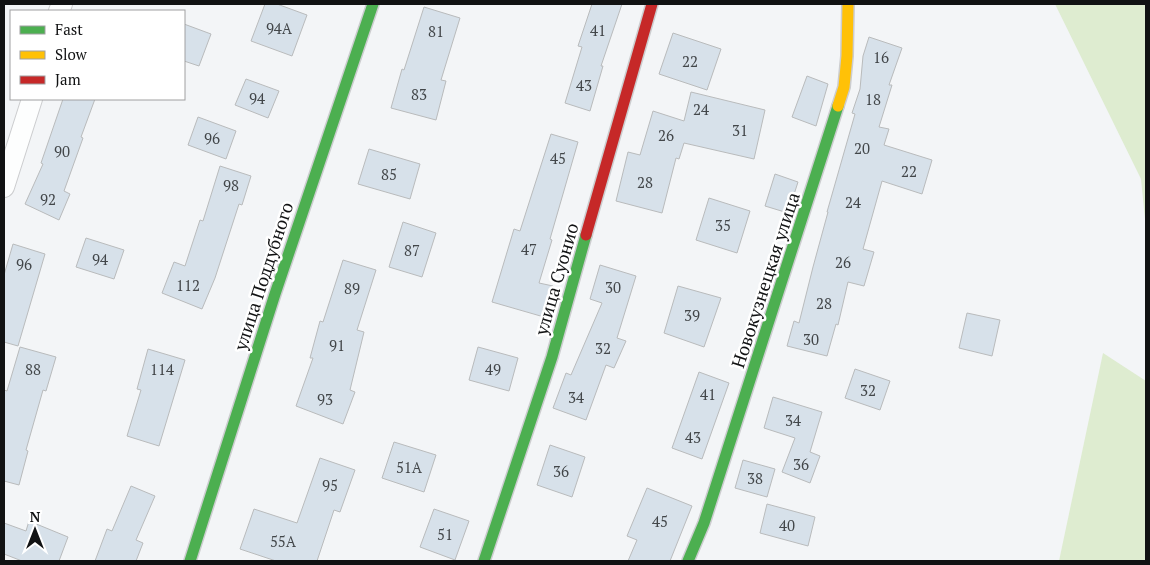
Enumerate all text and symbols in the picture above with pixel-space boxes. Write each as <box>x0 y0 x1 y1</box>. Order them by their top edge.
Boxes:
legend <box>10 10 185 100</box>
house number: 94А <box>266 18 293 38</box>
text: Fast <box>55 19 83 39</box>
house number: 41 <box>590 20 606 40</box>
house number: 81 <box>428 21 444 41</box>
text: Slow <box>55 44 88 64</box>
house number: 16 <box>873 47 889 67</box>
house number: 22 <box>682 51 698 71</box>
text: Jam <box>55 69 81 89</box>
house number: 43 <box>576 75 592 95</box>
house number: 83 <box>411 84 427 104</box>
house number: 94 <box>249 88 265 108</box>
house number: 18 <box>865 89 881 109</box>
house number: 24 <box>693 99 709 119</box>
house number: 31 <box>732 120 748 140</box>
house number: 26 <box>658 125 674 145</box>
house number: 96 <box>204 128 220 148</box>
house number: 20 <box>854 138 870 158</box>
house number: 90 <box>54 141 70 161</box>
house number: 45 <box>550 148 566 168</box>
house number: 22 <box>901 161 917 181</box>
house number: 85 <box>381 164 397 184</box>
house number: 28 <box>637 172 653 192</box>
house number: 98 <box>223 175 239 195</box>
house number: 92 <box>40 189 56 209</box>
street label: Новокузнецкая улица <box>725 189 805 371</box>
house number: 24 <box>845 192 861 212</box>
street label: улица Поддубного <box>227 199 298 354</box>
house number: 35 <box>715 215 731 235</box>
street label: улица Суонио <box>528 220 584 339</box>
house number: 47 <box>521 239 537 259</box>
house number: 87 <box>404 240 420 260</box>
house number: 94 <box>92 249 108 269</box>
house number: 26 <box>835 252 851 272</box>
house number: 96 <box>16 254 32 274</box>
house number: 112 <box>176 275 200 295</box>
house number: 30 <box>605 277 621 297</box>
house number: 89 <box>344 278 360 298</box>
house number: 28 <box>816 293 832 313</box>
house number: 39 <box>684 305 700 325</box>
house number: 30 <box>803 329 819 349</box>
house number: 91 <box>329 335 345 355</box>
house number: 32 <box>595 338 611 358</box>
house number: 88 <box>25 359 41 379</box>
house number: 114 <box>150 359 174 379</box>
house number: 49 <box>485 359 501 379</box>
house number: 32 <box>860 380 876 400</box>
house number: 41 <box>700 384 716 404</box>
house number: 34 <box>568 387 584 407</box>
house number: 93 <box>317 389 333 409</box>
house number: 34 <box>785 410 801 430</box>
house number: 43 <box>685 427 701 447</box>
house number: 36 <box>793 454 809 474</box>
house number: 51А <box>396 457 423 477</box>
house number: 36 <box>553 461 569 481</box>
house number: 38 <box>747 468 763 488</box>
house number: 95 <box>322 475 338 495</box>
north arrow <box>10 505 60 555</box>
text: N <box>30 507 41 526</box>
house number: 45 <box>652 511 668 531</box>
house number: 40 <box>779 515 795 535</box>
house number: 51 <box>437 524 453 544</box>
house number: 55А <box>270 531 297 551</box>

